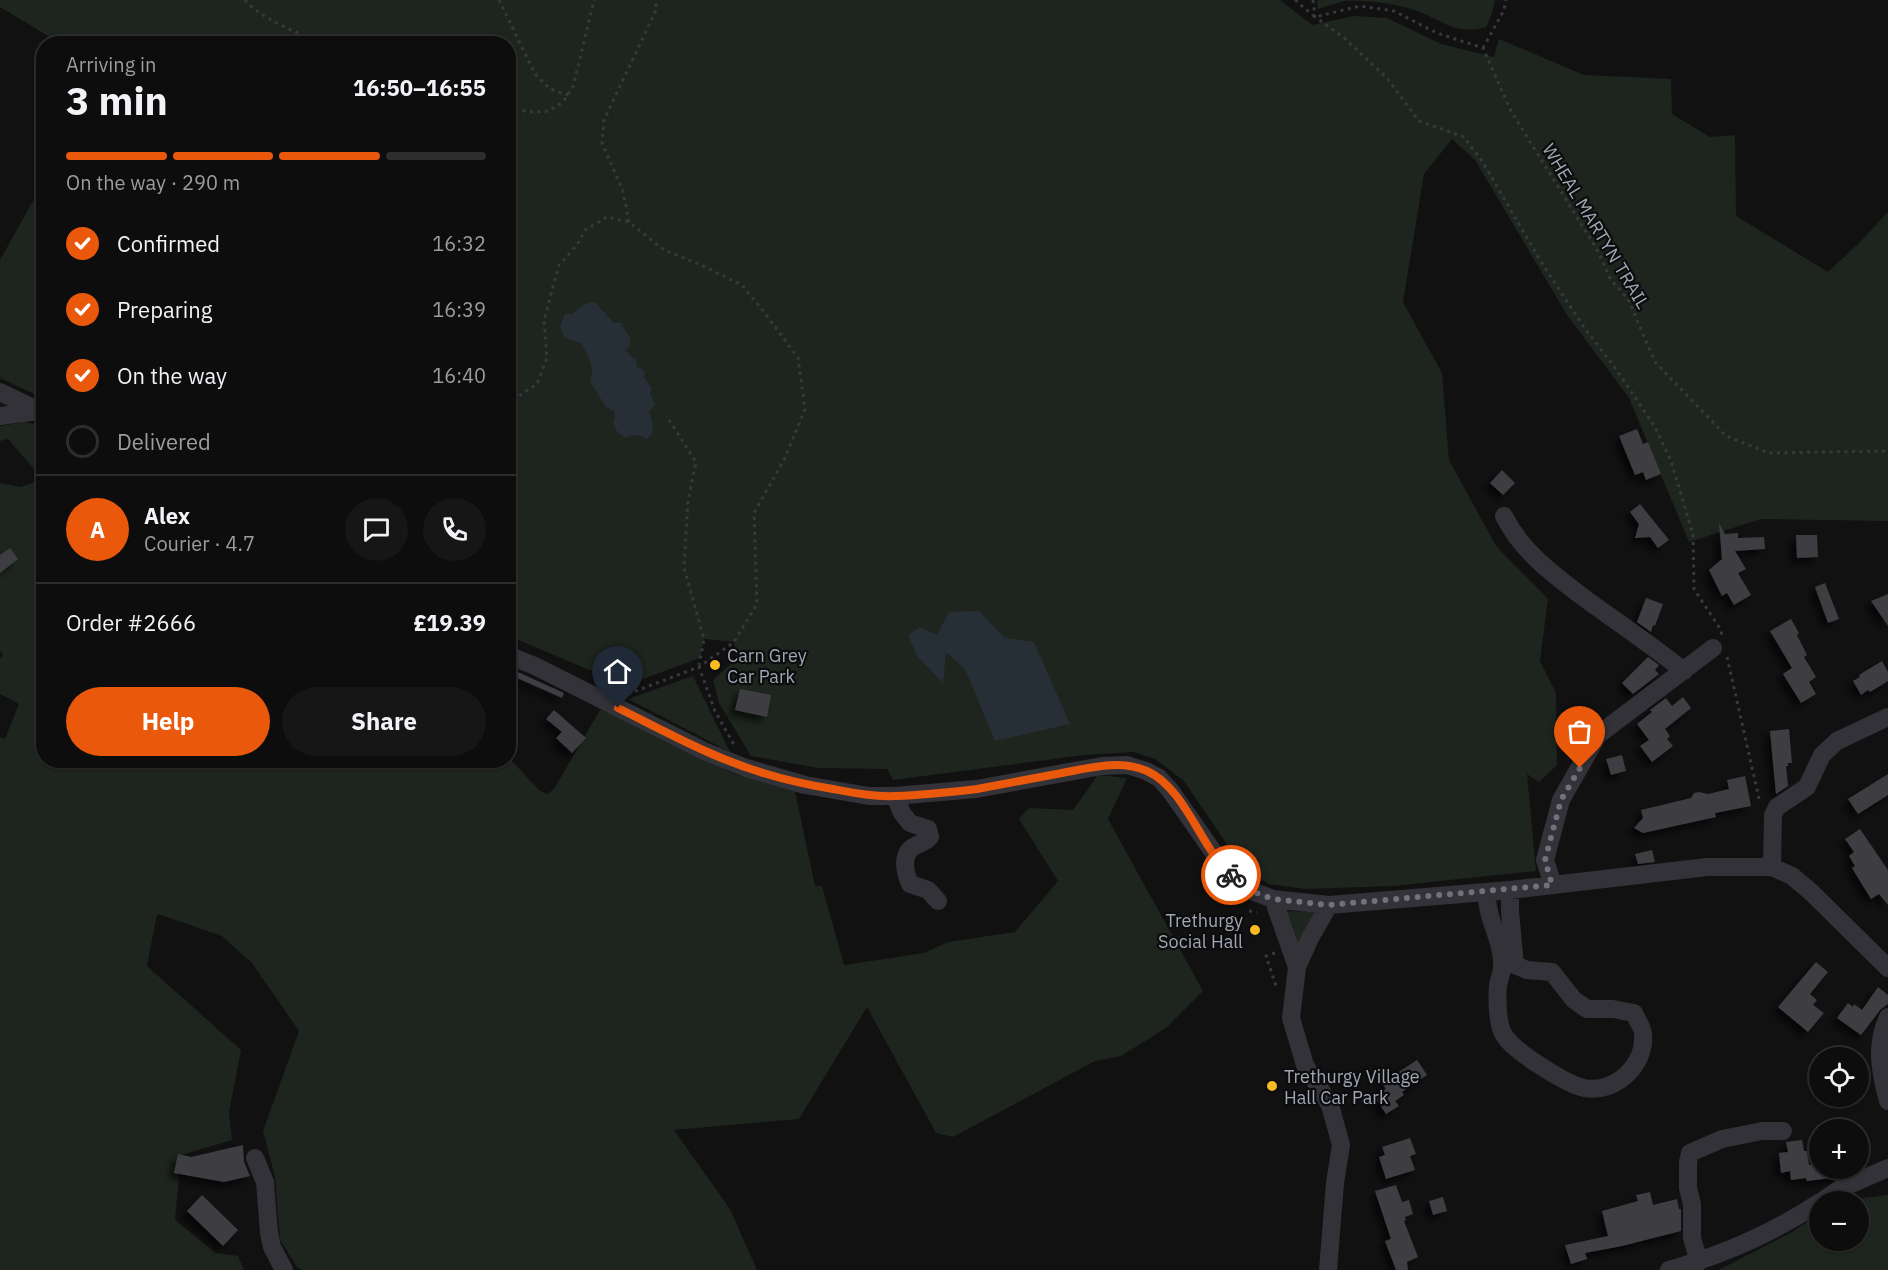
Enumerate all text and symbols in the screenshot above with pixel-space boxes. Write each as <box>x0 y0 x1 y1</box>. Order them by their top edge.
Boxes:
text: Arriving in <box>66 51 156 78</box>
text: 16:50–16:55 <box>353 73 486 102</box>
text: 3 min <box>66 75 168 126</box>
street label: WHEAL MARTYN TRAIL <box>1537 139 1655 313</box>
text: On the way · 290 m <box>66 169 240 196</box>
icon: check <box>66 227 99 260</box>
text: Confirmed <box>117 229 220 258</box>
text: 16:32 <box>432 230 486 257</box>
icon: check <box>66 293 99 326</box>
text: Preparing <box>117 295 212 324</box>
text: 16:39 <box>432 296 486 323</box>
icon: check <box>66 359 99 392</box>
text: On the way <box>117 361 227 390</box>
text: 16:40 <box>432 362 486 389</box>
text: Delivered <box>117 427 211 456</box>
button: chat <box>345 498 408 561</box>
button: phone <box>423 498 486 561</box>
text: Alex <box>144 501 190 530</box>
text: A <box>90 515 105 544</box>
text: Courier · 4.7 <box>144 530 255 557</box>
text: Order #2666 <box>66 608 196 637</box>
text: £19.39 <box>414 608 486 637</box>
place label: Carn Grey Car Park <box>727 644 807 688</box>
pin <box>592 646 643 708</box>
icon: home <box>601 655 634 688</box>
marker: Carn Grey Car Park <box>708 658 722 672</box>
button: Help <box>66 687 270 756</box>
button: Share <box>282 687 486 756</box>
pin <box>1554 706 1605 768</box>
icon: bag <box>1563 715 1596 748</box>
courier <box>1201 845 1261 905</box>
icon: bike <box>1215 859 1248 892</box>
place label: Trethurgy Social Hall <box>1158 909 1243 953</box>
marker: Trethurgy Social Hall <box>1248 923 1262 937</box>
map controls <box>1809 1047 1869 1251</box>
button: locate <box>1809 1047 1869 1107</box>
place label: Trethurgy Village Hall Car Park <box>1284 1065 1420 1109</box>
marker: Trethurgy Village Hall Car Park <box>1265 1079 1279 1093</box>
button: + <box>1809 1119 1869 1179</box>
button: − <box>1809 1191 1869 1251</box>

